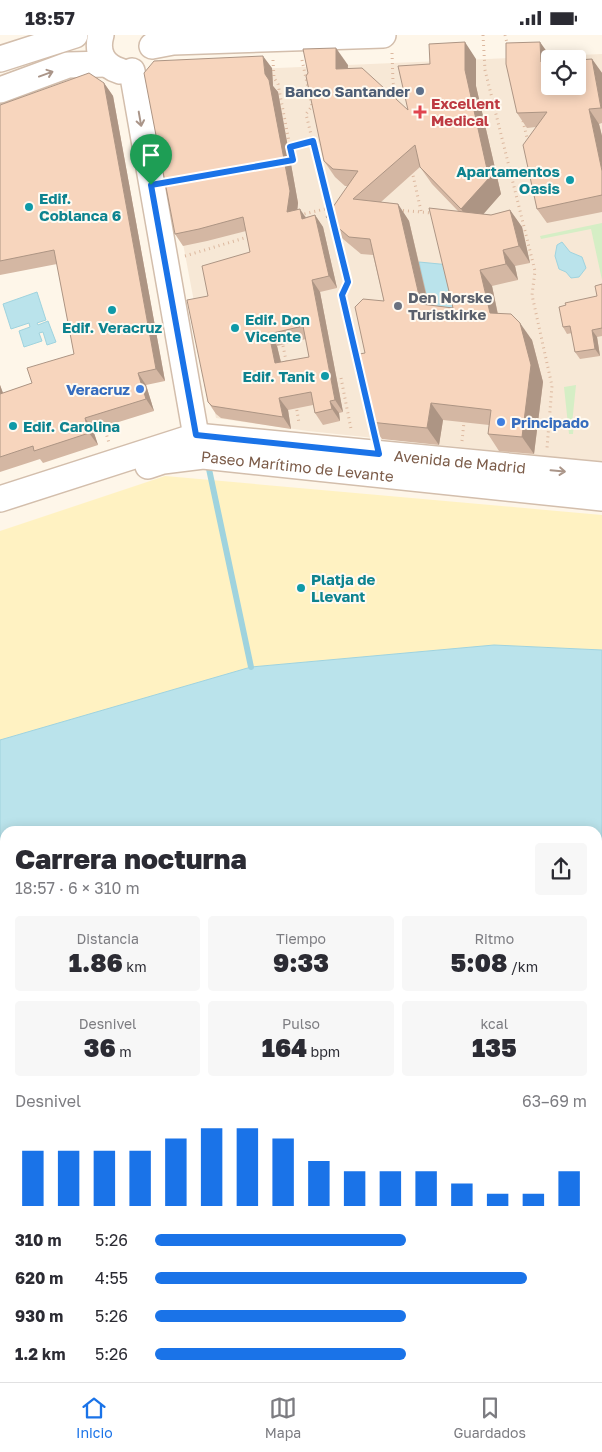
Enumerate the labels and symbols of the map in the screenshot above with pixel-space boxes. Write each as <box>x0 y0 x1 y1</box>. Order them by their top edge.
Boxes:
one-way arrow <box>38 68 53 78</box>
place label: Banco Santander <box>285 82 410 100</box>
marker: Banco Santander <box>414 85 426 97</box>
place label: Excellent Medical <box>431 94 500 129</box>
marker: Excellent Medical <box>413 105 427 119</box>
one-way arrow <box>135 110 145 126</box>
pin <box>130 134 172 185</box>
place label: Apartamentos Oasis <box>456 162 560 197</box>
marker: Apartamentos Oasis <box>564 174 576 186</box>
place label: Edif. Coblanca 6 <box>39 189 121 224</box>
marker: Edif. Coblanca 6 <box>23 201 35 213</box>
place label: Den Norske Turistkirke <box>408 288 492 323</box>
marker: Den Norske Turistkirke <box>392 300 404 312</box>
marker: Edif. Veracruz <box>106 304 118 316</box>
place label: Edif. Don Vicente <box>245 310 310 345</box>
place label: Edif. Veracruz <box>62 318 162 336</box>
marker: Edif. Don Vicente <box>229 322 241 334</box>
place label: Edif. Tanit <box>242 367 315 385</box>
marker: Edif. Tanit <box>319 370 331 382</box>
place label: Veracruz <box>66 380 130 398</box>
marker: Veracruz <box>134 383 146 395</box>
place label: Principado <box>511 413 589 431</box>
marker: Principado <box>495 416 507 428</box>
place label: Edif. Carolina <box>23 417 120 435</box>
marker: Edif. Carolina <box>7 420 19 432</box>
street label: Avenida de Madrid <box>393 446 527 477</box>
street label: Paseo Marítimo de Levante <box>200 447 395 485</box>
one-way arrow <box>550 466 566 475</box>
place label: Platja de Llevant <box>311 570 376 605</box>
marker: Platja de Llevant <box>295 582 307 594</box>

